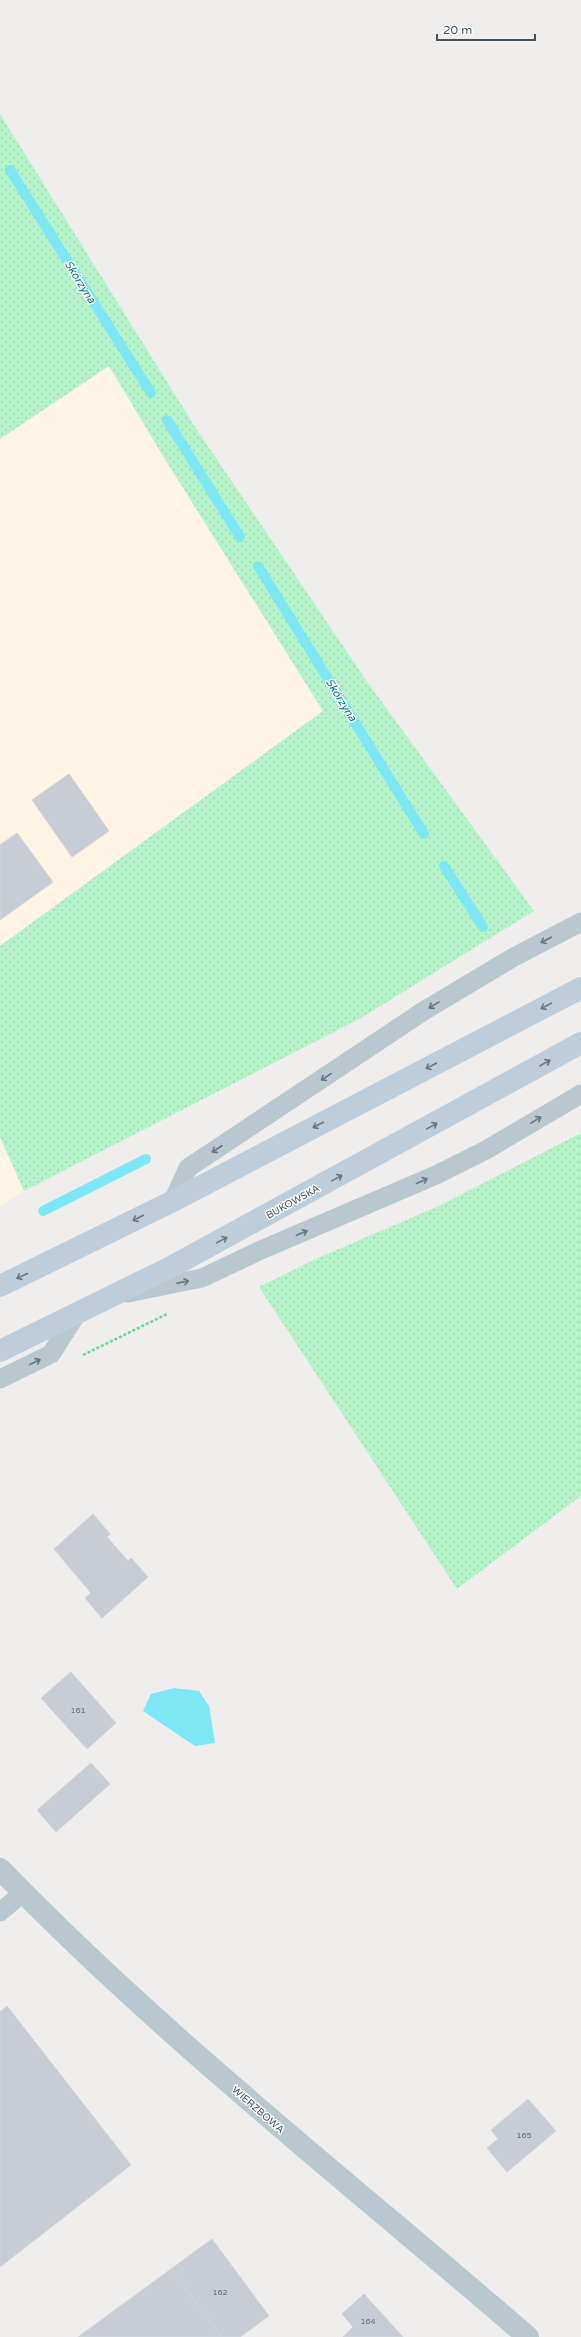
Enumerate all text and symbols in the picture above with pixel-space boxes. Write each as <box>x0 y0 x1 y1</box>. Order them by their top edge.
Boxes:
scale bar <box>437 16 535 42</box>
text: 20 m <box>443 23 472 37</box>
water label: Skórzyna <box>62 258 99 306</box>
water label: Skórzyna <box>323 676 360 724</box>
one-way arrow <box>541 937 553 944</box>
one-way arrow <box>428 1002 440 1010</box>
one-way arrow <box>541 1002 553 1010</box>
one-way arrow <box>539 1058 551 1066</box>
one-way arrow <box>426 1063 438 1070</box>
one-way arrow <box>321 1073 332 1081</box>
one-way arrow <box>530 1116 542 1124</box>
one-way arrow <box>425 1121 437 1129</box>
one-way arrow <box>312 1122 324 1130</box>
one-way arrow <box>212 1145 223 1153</box>
one-way arrow <box>331 1174 343 1181</box>
one-way arrow <box>415 1177 427 1184</box>
street label: BUKOWSKA <box>264 1182 322 1222</box>
one-way arrow <box>132 1215 144 1222</box>
one-way arrow <box>296 1228 308 1236</box>
one-way arrow <box>216 1236 228 1243</box>
one-way arrow <box>16 1273 28 1280</box>
one-way arrow <box>176 1278 189 1286</box>
one-way arrow <box>29 1358 41 1365</box>
house number: 161 <box>70 1706 86 1715</box>
street label: WIERZBOWA <box>229 2084 287 2136</box>
house number: 165 <box>516 2131 532 2140</box>
house number: 162 <box>212 2288 228 2297</box>
house number: 164 <box>360 2317 376 2326</box>

